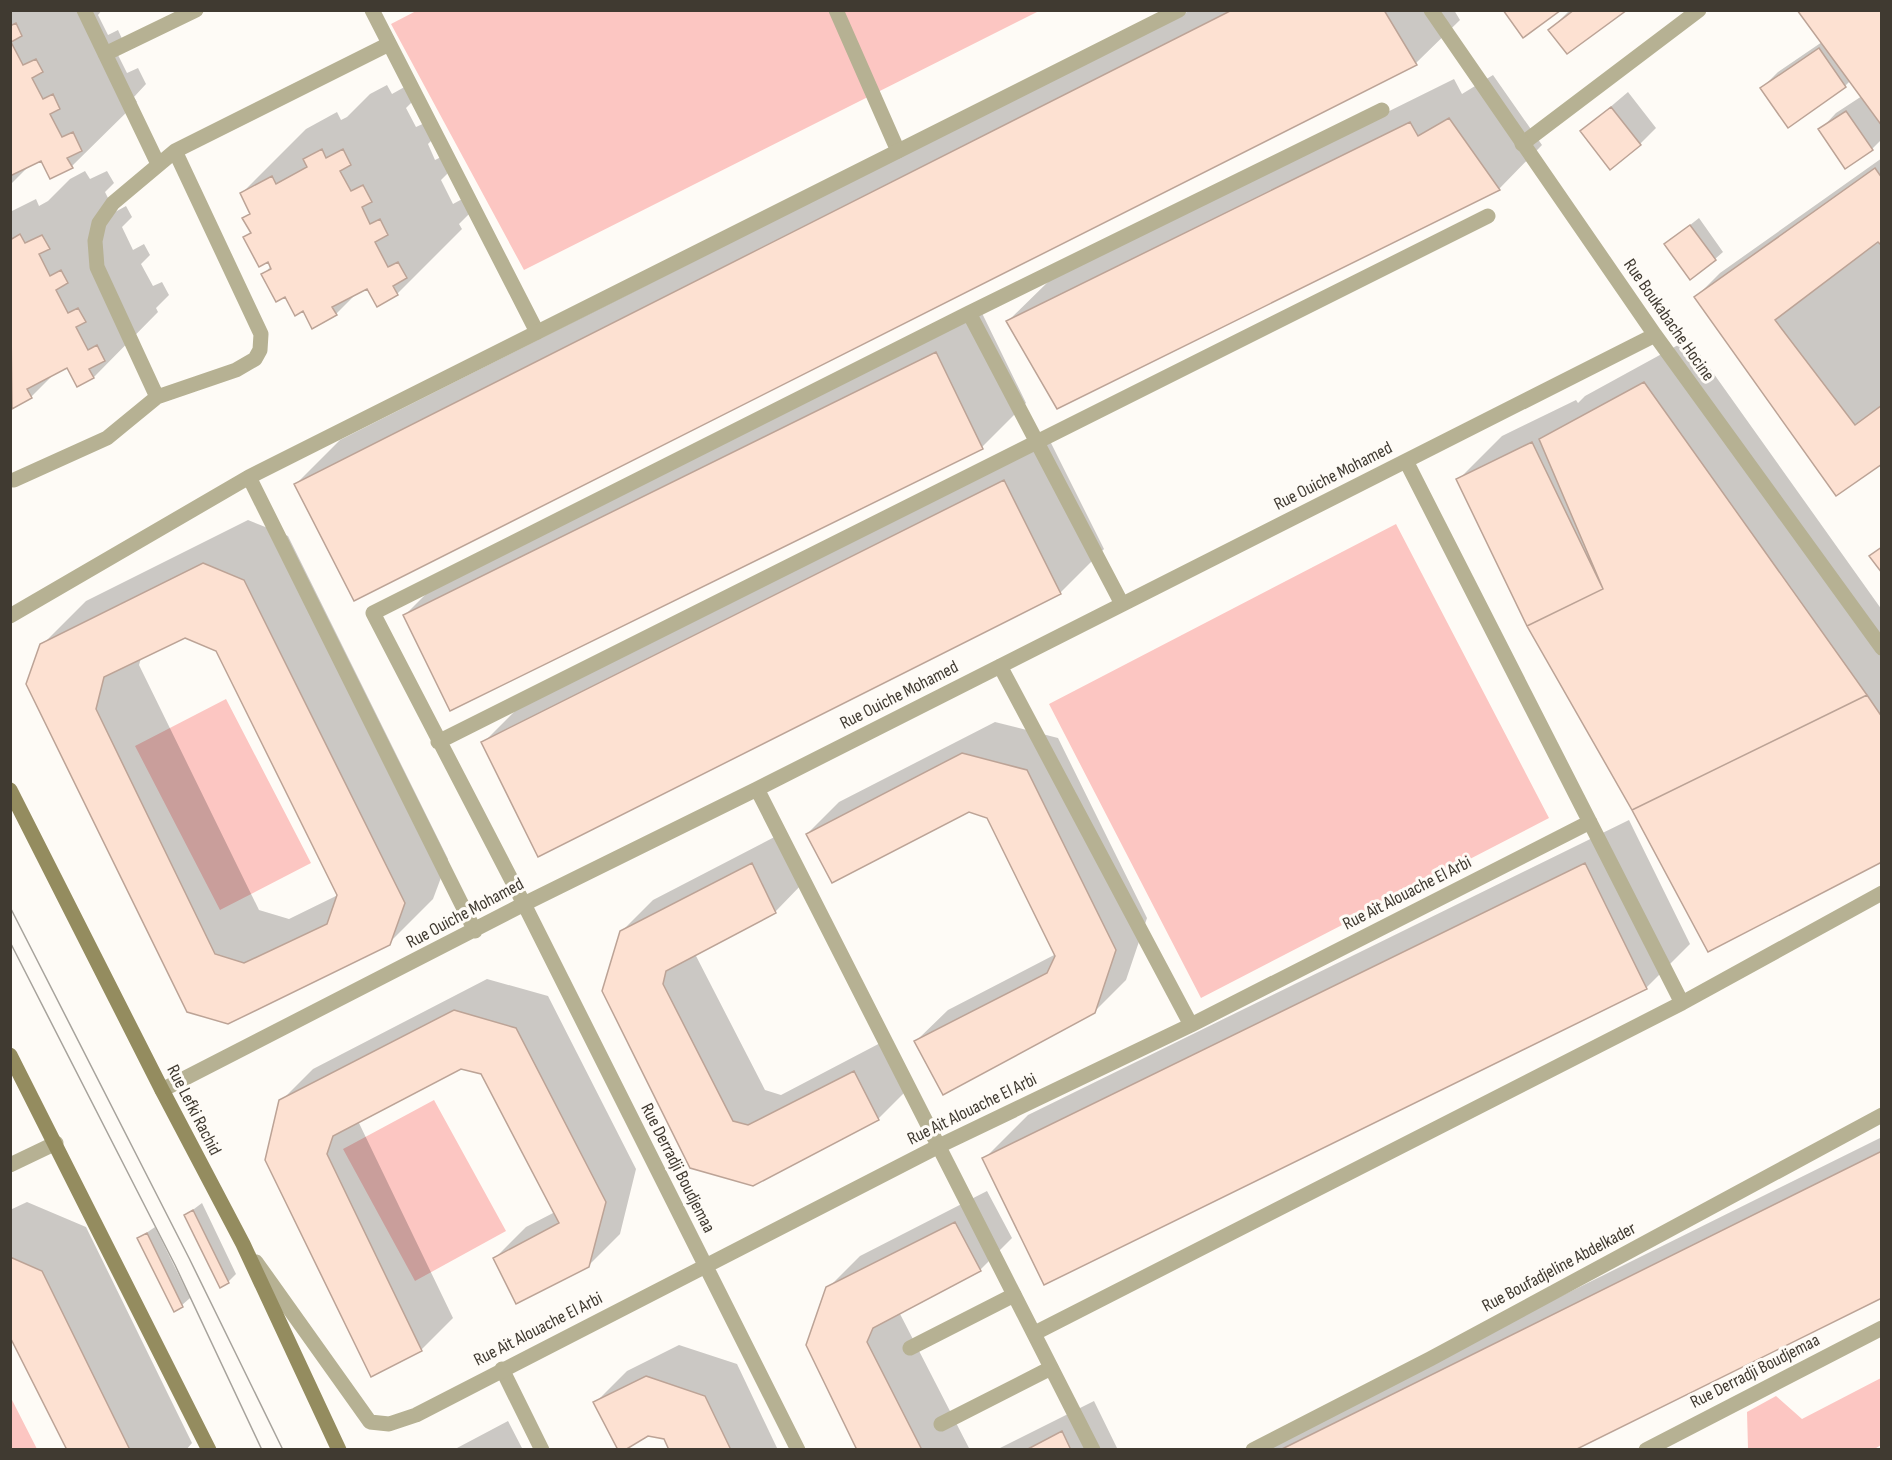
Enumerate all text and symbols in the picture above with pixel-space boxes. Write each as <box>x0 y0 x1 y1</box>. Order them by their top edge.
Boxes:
street label: Rue Boukabache Hocine <box>1619 255 1719 385</box>
street label: Rue Ouiche Mohamed <box>1270 437 1396 515</box>
street label: Rue Ouiche Mohamed <box>836 656 962 734</box>
street label: Rue Ait Alouache El Arbi <box>1339 852 1475 934</box>
street label: Rue Ouiche Mohamed <box>403 873 527 953</box>
street label: Rue Lefki Rachid <box>162 1061 226 1159</box>
street label: Rue Ait Alouache El Arbi <box>904 1069 1040 1149</box>
street label: Rue Derradji Boudjemaa <box>636 1100 720 1236</box>
street label: Rue Boufadjeline Abdelkader <box>1479 1218 1639 1316</box>
street label: Rue Ait Alouache El Arbi <box>470 1288 606 1370</box>
street label: Rue Derradji Boudjemaa <box>1687 1329 1823 1413</box>

